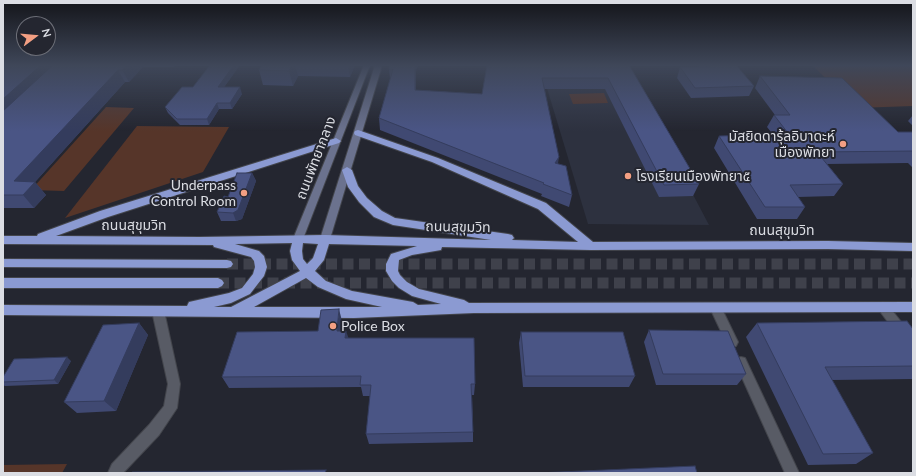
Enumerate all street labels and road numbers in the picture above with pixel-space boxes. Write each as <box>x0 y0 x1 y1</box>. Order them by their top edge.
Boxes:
street label: ถนนพัทยากลาง <box>292 114 340 202</box>
street label: ถนนสุขุมวิท <box>101 217 167 233</box>
street label: ถนนสุขุมวิท <box>425 218 491 236</box>
street label: ถนนสุขุมวิท <box>749 222 815 238</box>

